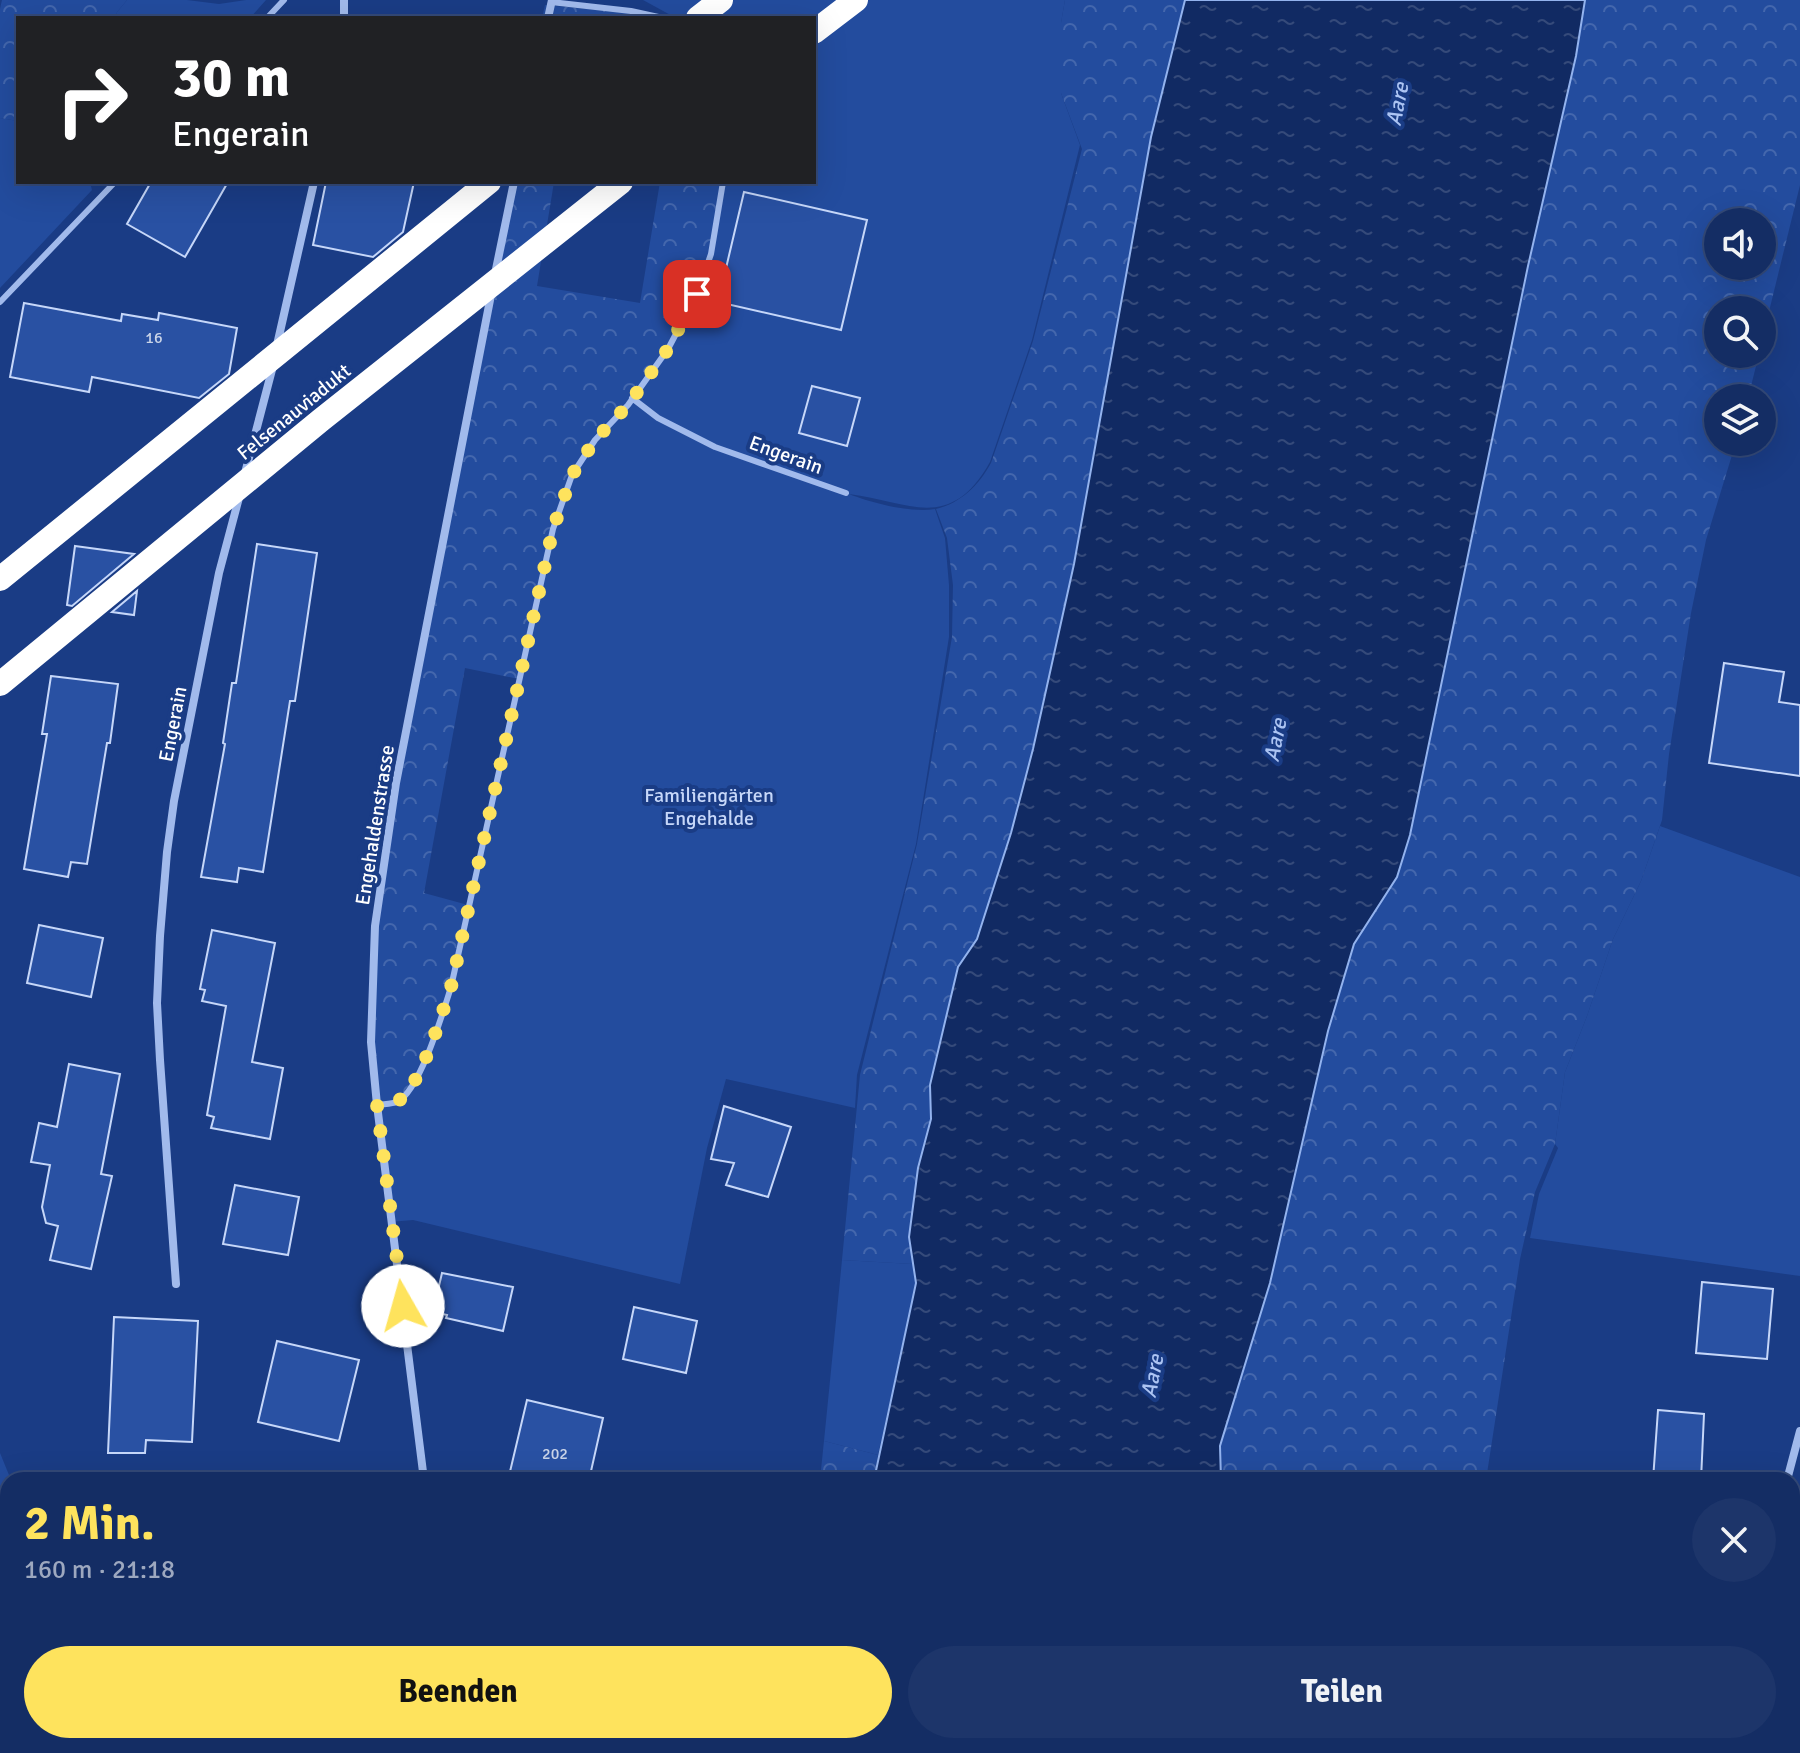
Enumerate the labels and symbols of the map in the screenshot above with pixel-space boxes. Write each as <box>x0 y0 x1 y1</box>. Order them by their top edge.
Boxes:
water label: Aare <box>1380 79 1415 128</box>
pin <box>663 260 731 328</box>
house number: 16 <box>145 328 163 348</box>
street label: Felsenauviadukt <box>232 358 356 466</box>
street label: Engerain <box>746 430 826 480</box>
street label: Engerain <box>153 684 193 764</box>
water label: Aare <box>1258 715 1293 764</box>
street label: Engehaldenstrasse <box>350 743 400 907</box>
park label: Familiengärten Engehalde <box>644 783 774 831</box>
position arrow <box>361 1264 445 1348</box>
water label: Aare <box>1135 1351 1170 1400</box>
house number: 202 <box>542 1444 568 1464</box>

